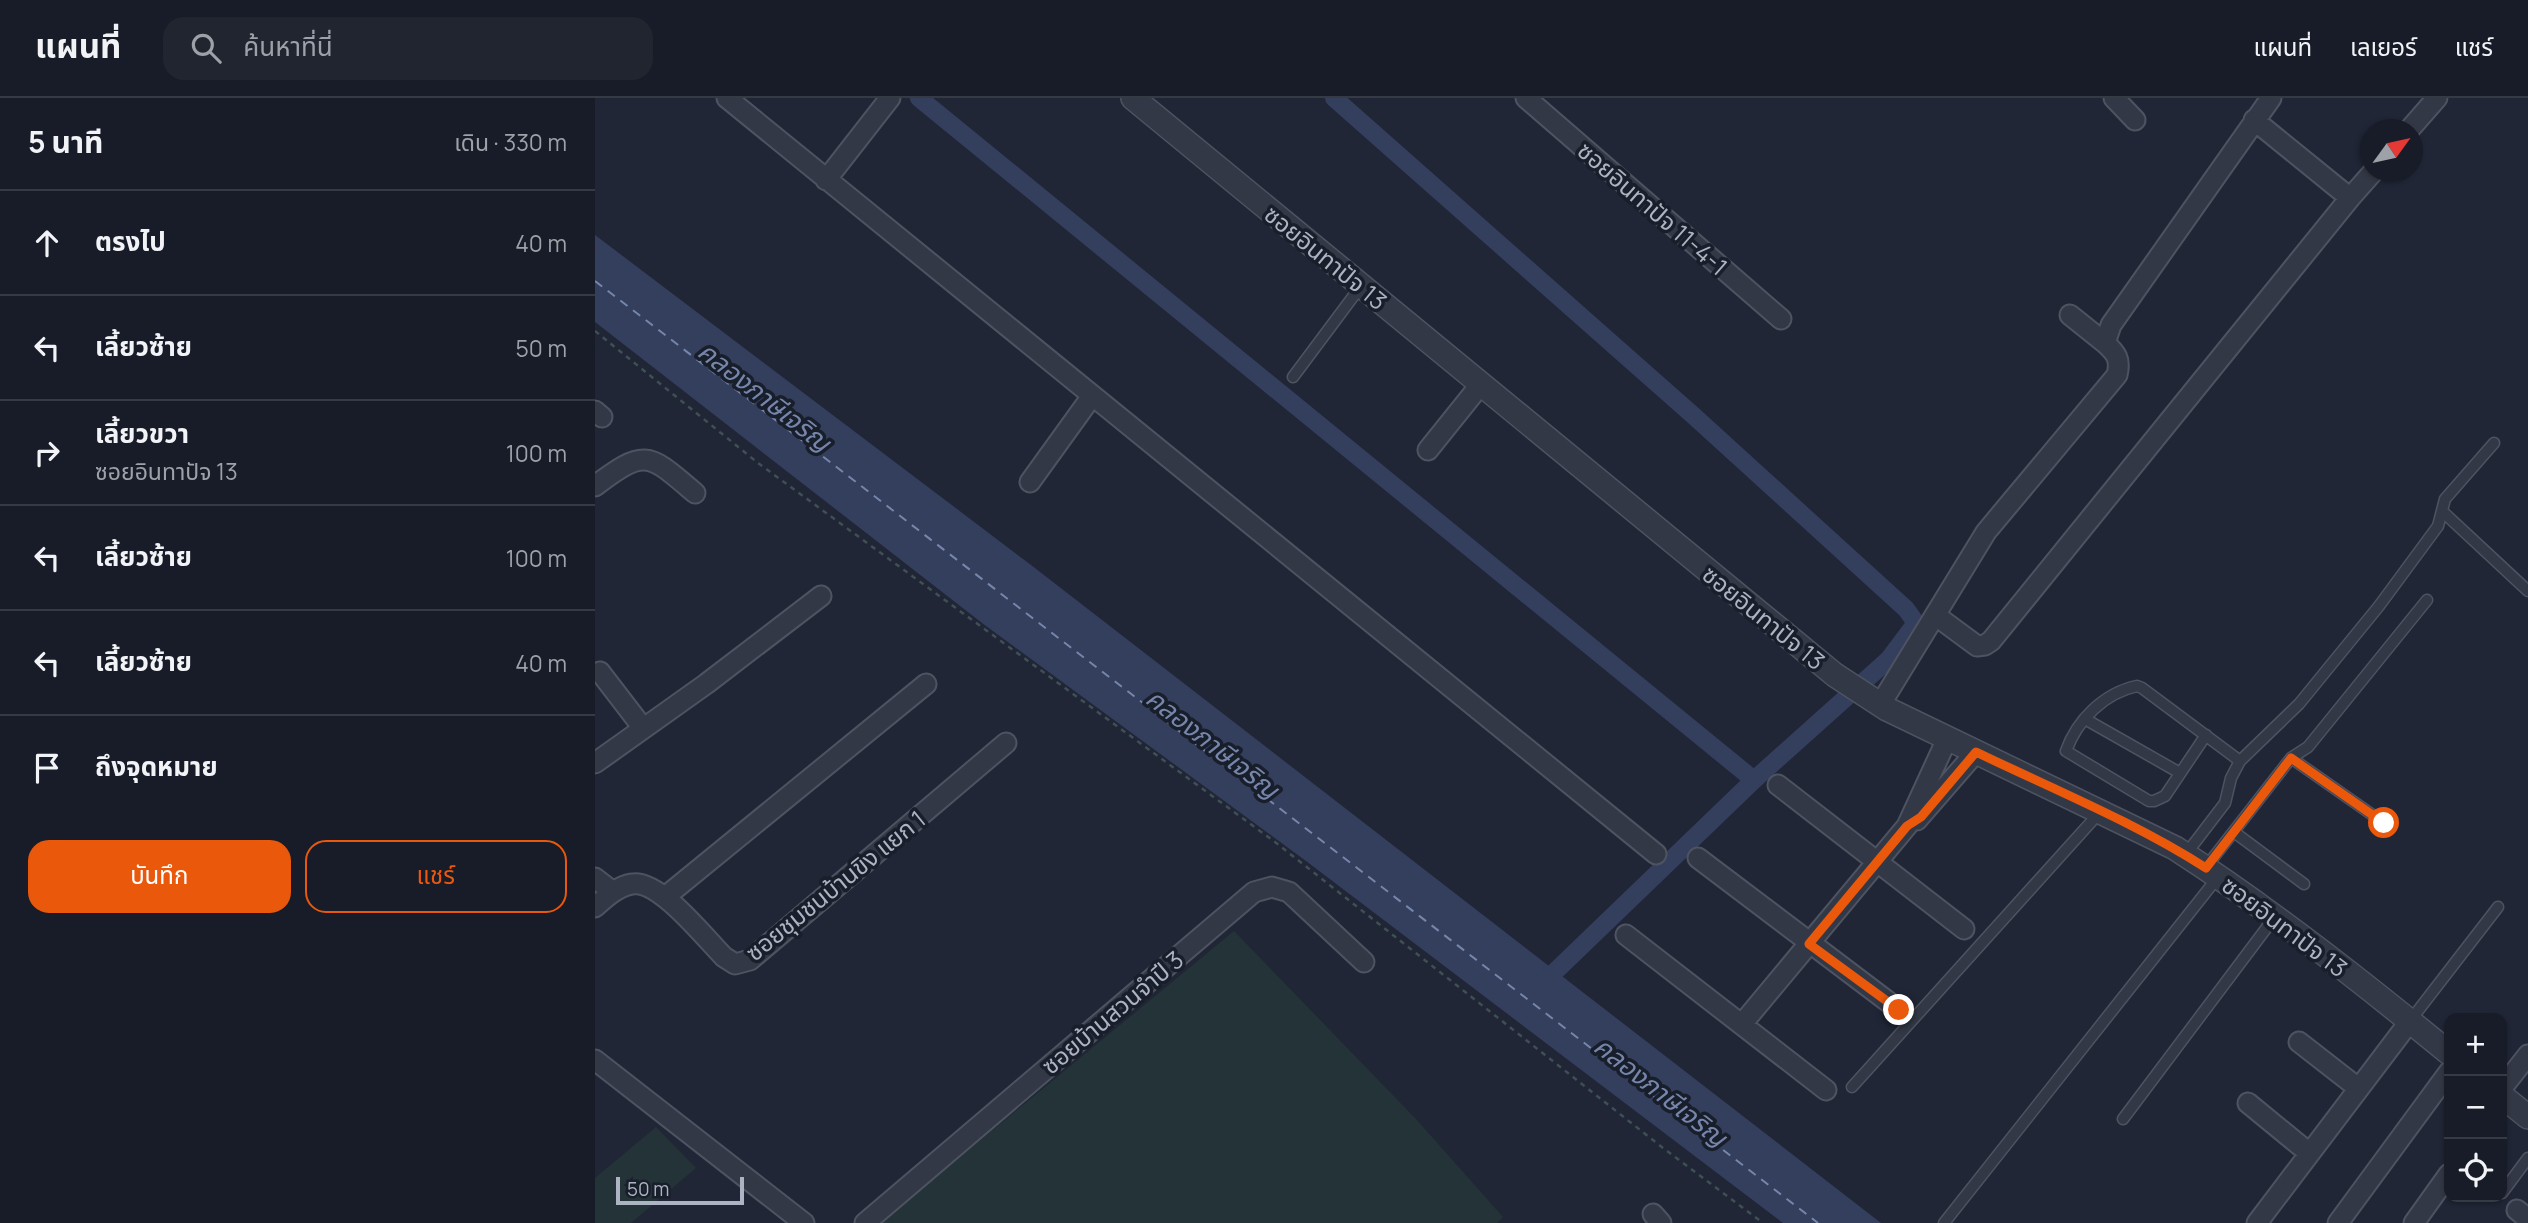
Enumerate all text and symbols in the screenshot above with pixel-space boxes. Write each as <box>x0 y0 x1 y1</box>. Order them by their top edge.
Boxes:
search box <box>163 17 653 80</box>
text: แผนที่ <box>35 23 121 68</box>
text: ค้นหาที่นี่ <box>243 28 333 64</box>
icon: search <box>187 29 225 67</box>
text: แผนที่ <box>2254 30 2312 63</box>
text: เลเยอร์ <box>2350 30 2417 63</box>
text: แชร์ <box>2455 30 2493 63</box>
north arrow <box>2360 119 2423 182</box>
text: 5 นาที <box>28 121 103 162</box>
text: เดิน · 330 m <box>454 126 567 158</box>
street label: ซอยอินทาปัจ 11-4-1 <box>1571 134 1735 282</box>
street label: ซอยอินทาปัจ 13 <box>1258 197 1394 317</box>
text: ตรงไป <box>95 223 166 259</box>
icon: ahead <box>28 224 66 262</box>
text: 40 m <box>515 227 567 259</box>
text: เลี้ยวซ้าย <box>95 328 192 364</box>
icon: left <box>28 329 66 367</box>
text: 50 m <box>516 332 567 364</box>
water label: คลองภาษีเจริญ <box>691 333 840 460</box>
text: เลี้ยวขวา <box>95 415 189 451</box>
icon: right <box>28 434 66 472</box>
text: 100 m <box>506 437 567 469</box>
text: ซอยอินทาปัจ 13 <box>95 455 238 487</box>
text: เลี้ยวซ้าย <box>95 538 192 574</box>
icon: left <box>28 539 66 577</box>
text: 100 m <box>506 542 567 574</box>
street label: ซอยอินทาปัจ 13 <box>1696 557 1832 677</box>
text: เลี้ยวซ้าย <box>95 643 192 679</box>
icon: left <box>28 644 66 682</box>
text: 40 m <box>515 647 567 679</box>
water label: คลองภาษีเจริญ <box>1139 680 1288 807</box>
text: ถึงจุดหมาย <box>95 748 218 784</box>
icon: arrive <box>28 749 66 787</box>
street label: ซอยชุมชนบ้านขิง แยก 1 <box>738 802 932 968</box>
route start <box>2368 807 2399 838</box>
button: บันทึก <box>28 840 291 913</box>
button: แชร์ <box>305 840 567 913</box>
street label: ซอยอินทาปัจ 13 <box>2216 868 2354 984</box>
street label: ซอยบ้านสวนจำปี 3 <box>1034 943 1190 1081</box>
route end <box>1883 994 1914 1025</box>
map controls <box>2444 1013 2507 1202</box>
button: + <box>2444 1013 2507 1076</box>
water label: คลองภาษีเจริญ <box>1587 1028 1736 1155</box>
button: − <box>2444 1076 2507 1139</box>
button: locate <box>2444 1139 2507 1202</box>
scale bar <box>616 1174 744 1206</box>
text: 50 m <box>627 1176 669 1202</box>

